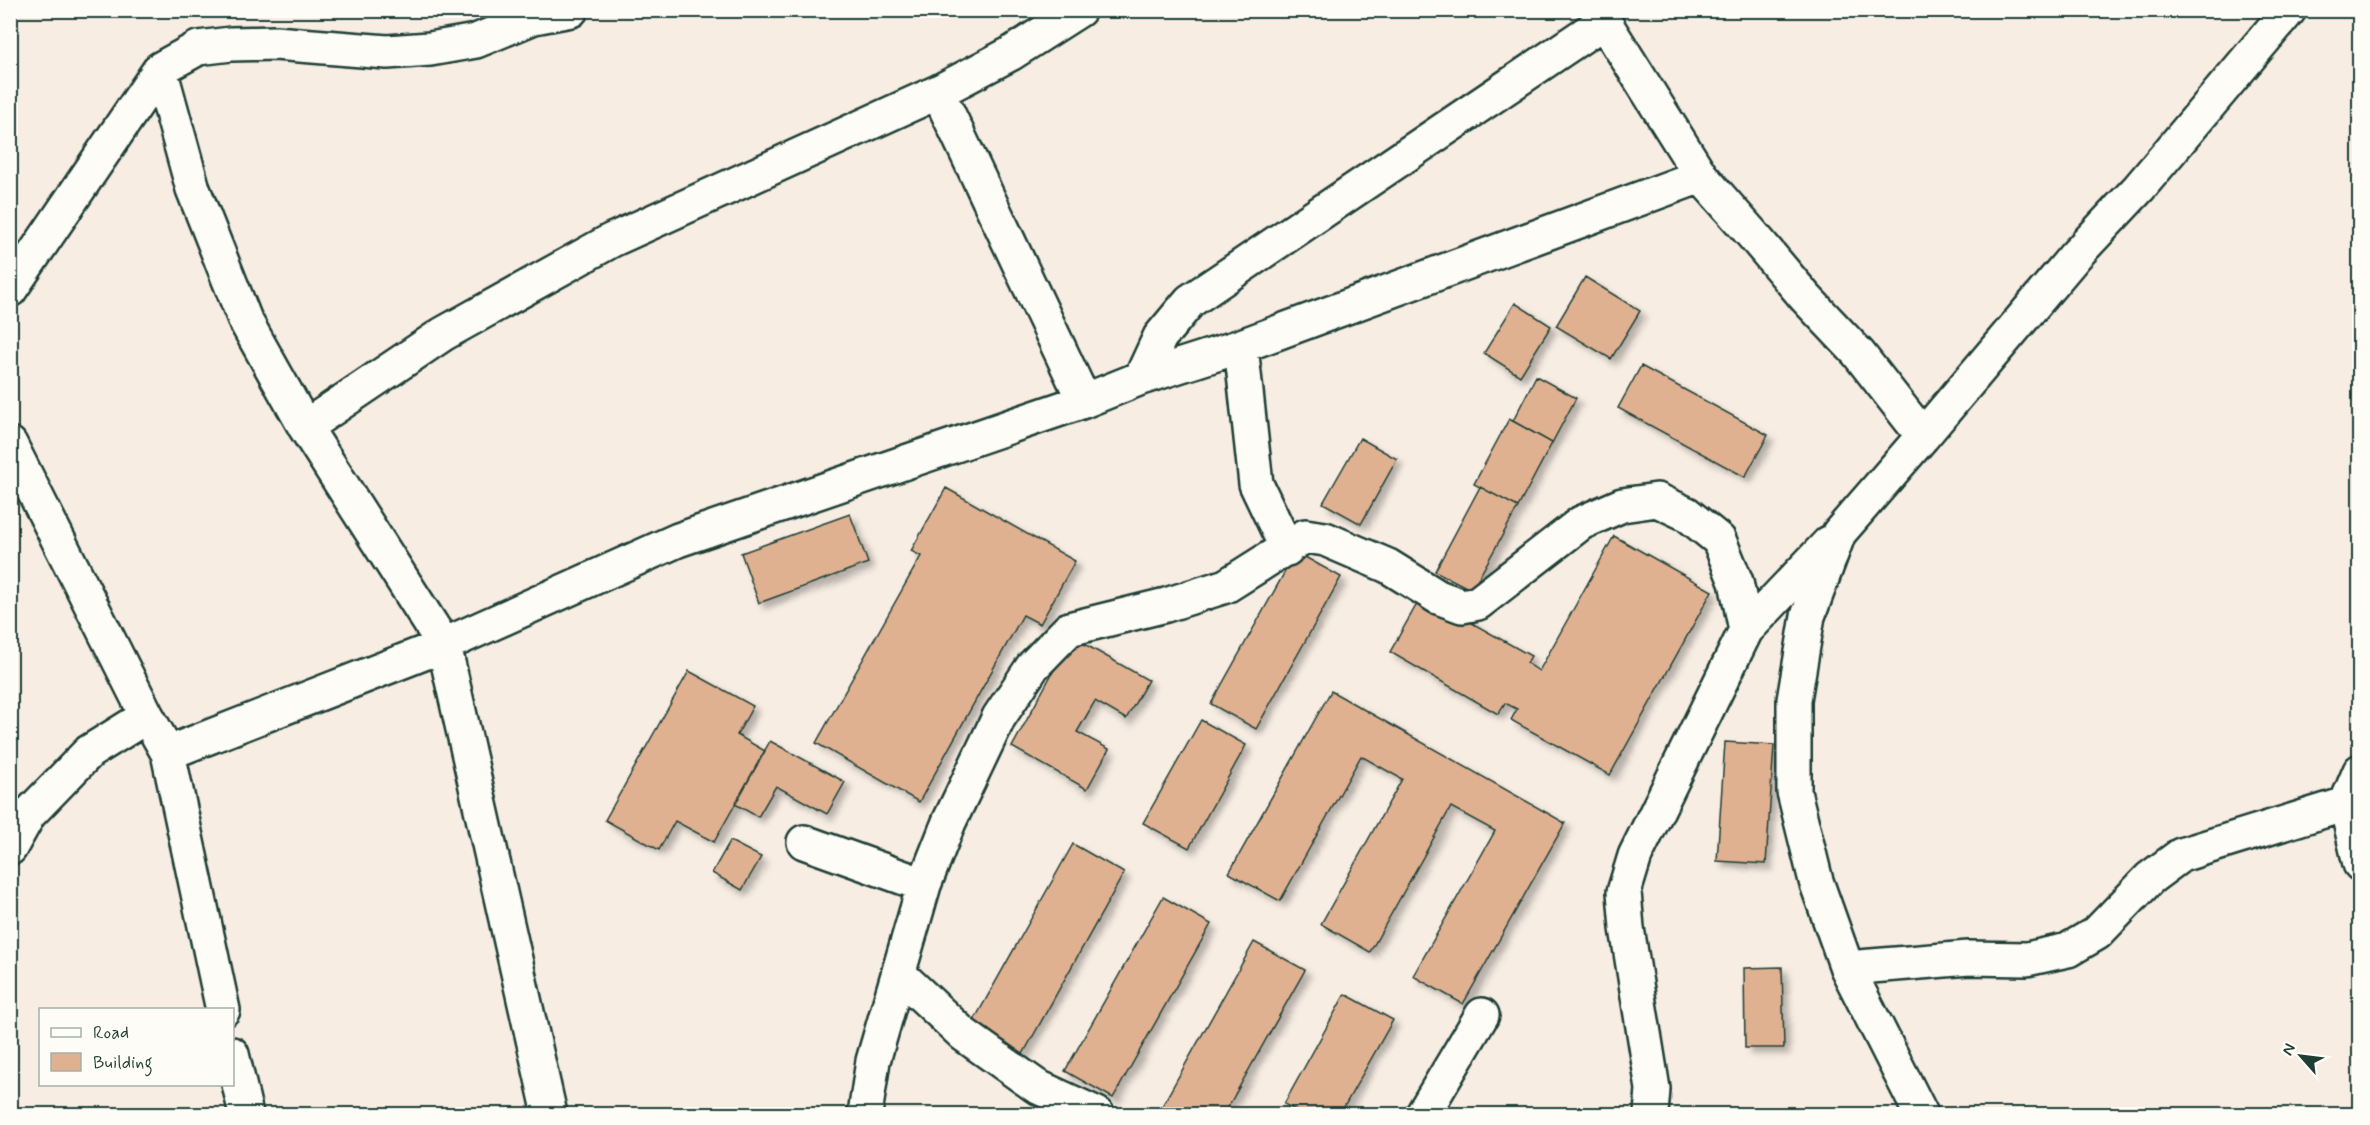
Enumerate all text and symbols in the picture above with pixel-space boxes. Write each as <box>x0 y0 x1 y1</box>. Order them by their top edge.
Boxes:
legend <box>39 1008 234 1086</box>
text: Road <box>93 1021 129 1045</box>
north arrow <box>2271 1026 2331 1086</box>
text: N <box>2277 1040 2301 1059</box>
text: Building <box>93 1051 153 1077</box>

